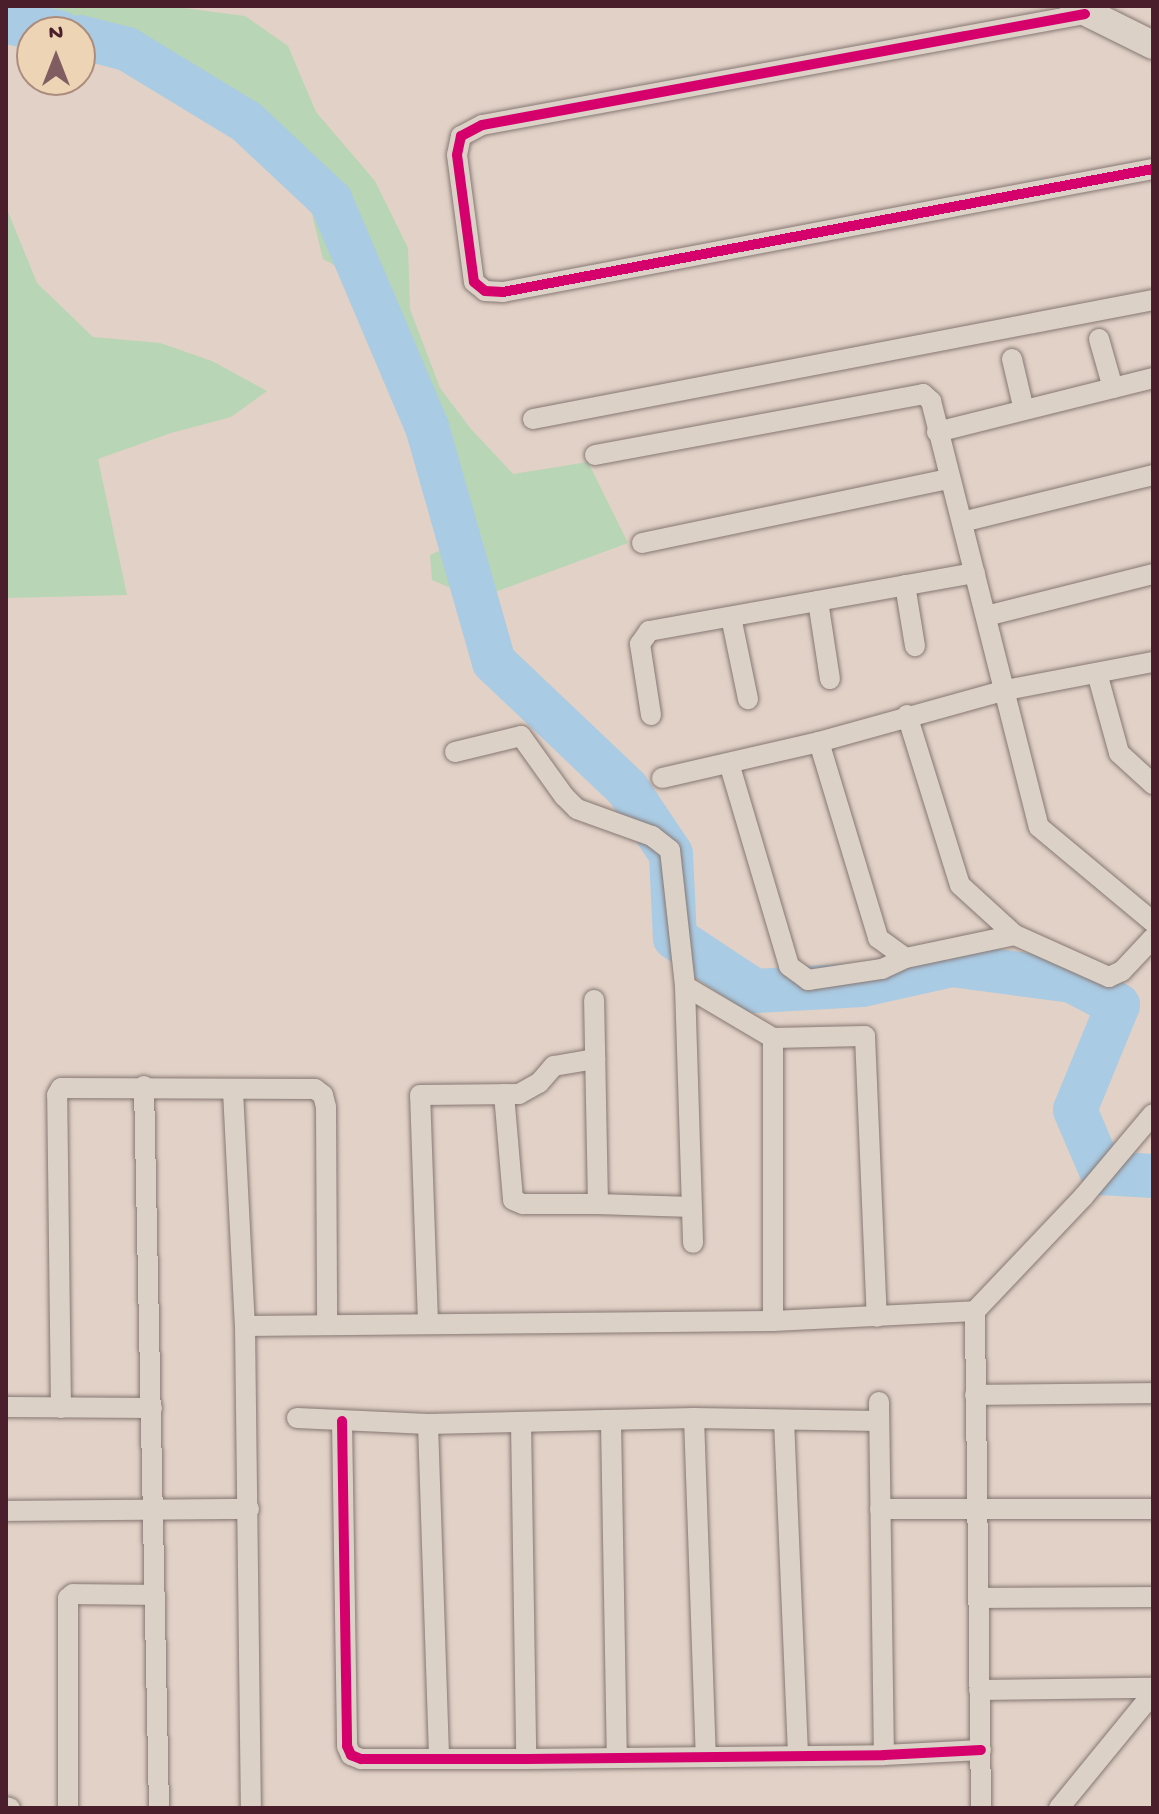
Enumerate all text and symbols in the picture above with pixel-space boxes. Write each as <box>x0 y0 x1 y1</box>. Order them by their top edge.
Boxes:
north arrow <box>16 16 96 96</box>
text: N <box>49 21 63 47</box>

